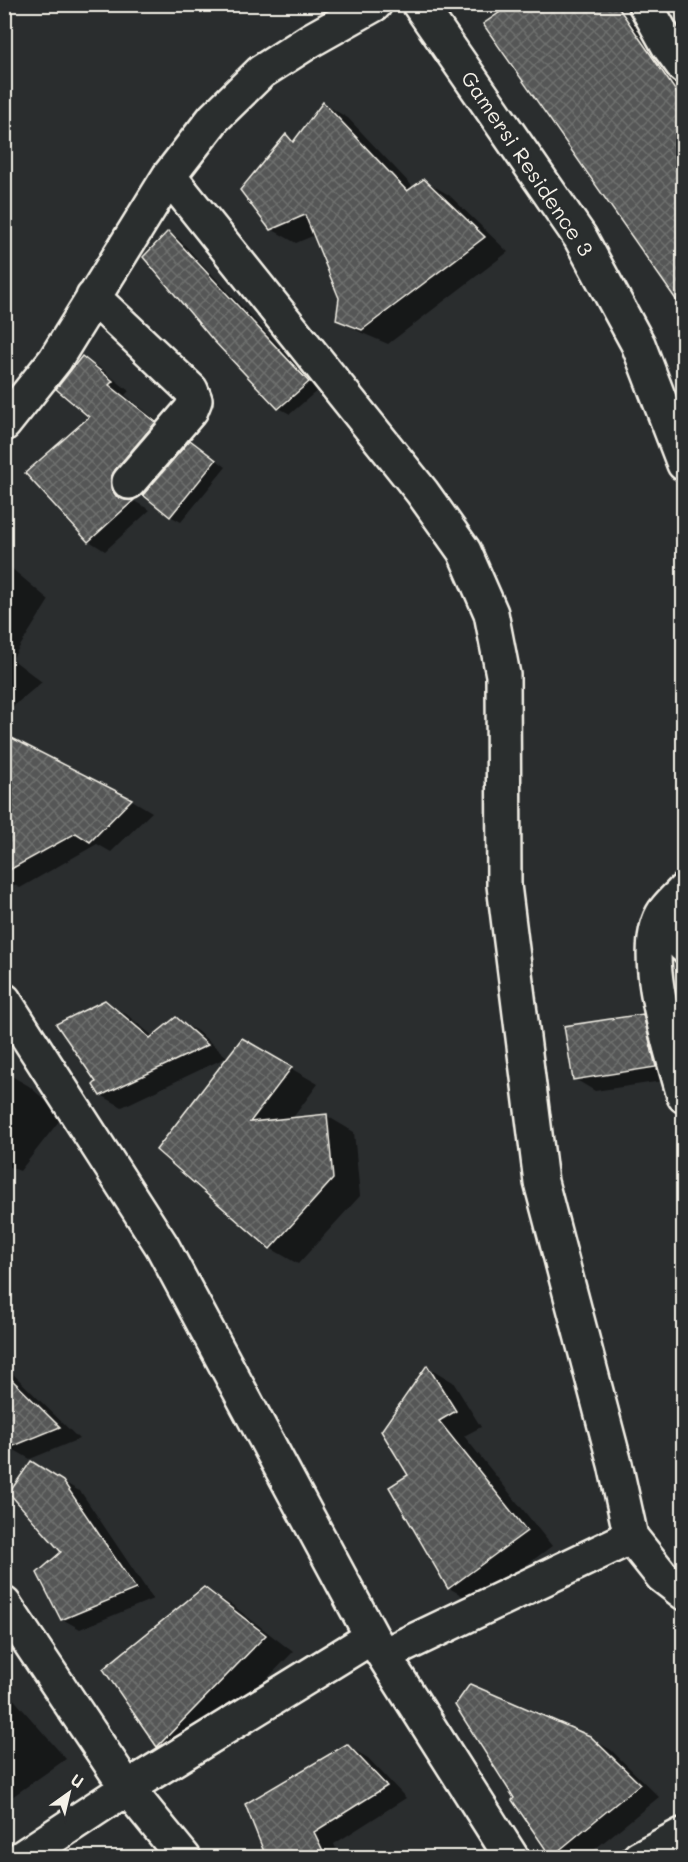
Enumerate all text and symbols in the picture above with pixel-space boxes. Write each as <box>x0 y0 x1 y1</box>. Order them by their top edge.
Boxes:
street label: Gamersi Residence 3 <box>456 65 600 261</box>
north arrow <box>39 1763 99 1823</box>
text: U <box>67 1768 88 1792</box>

